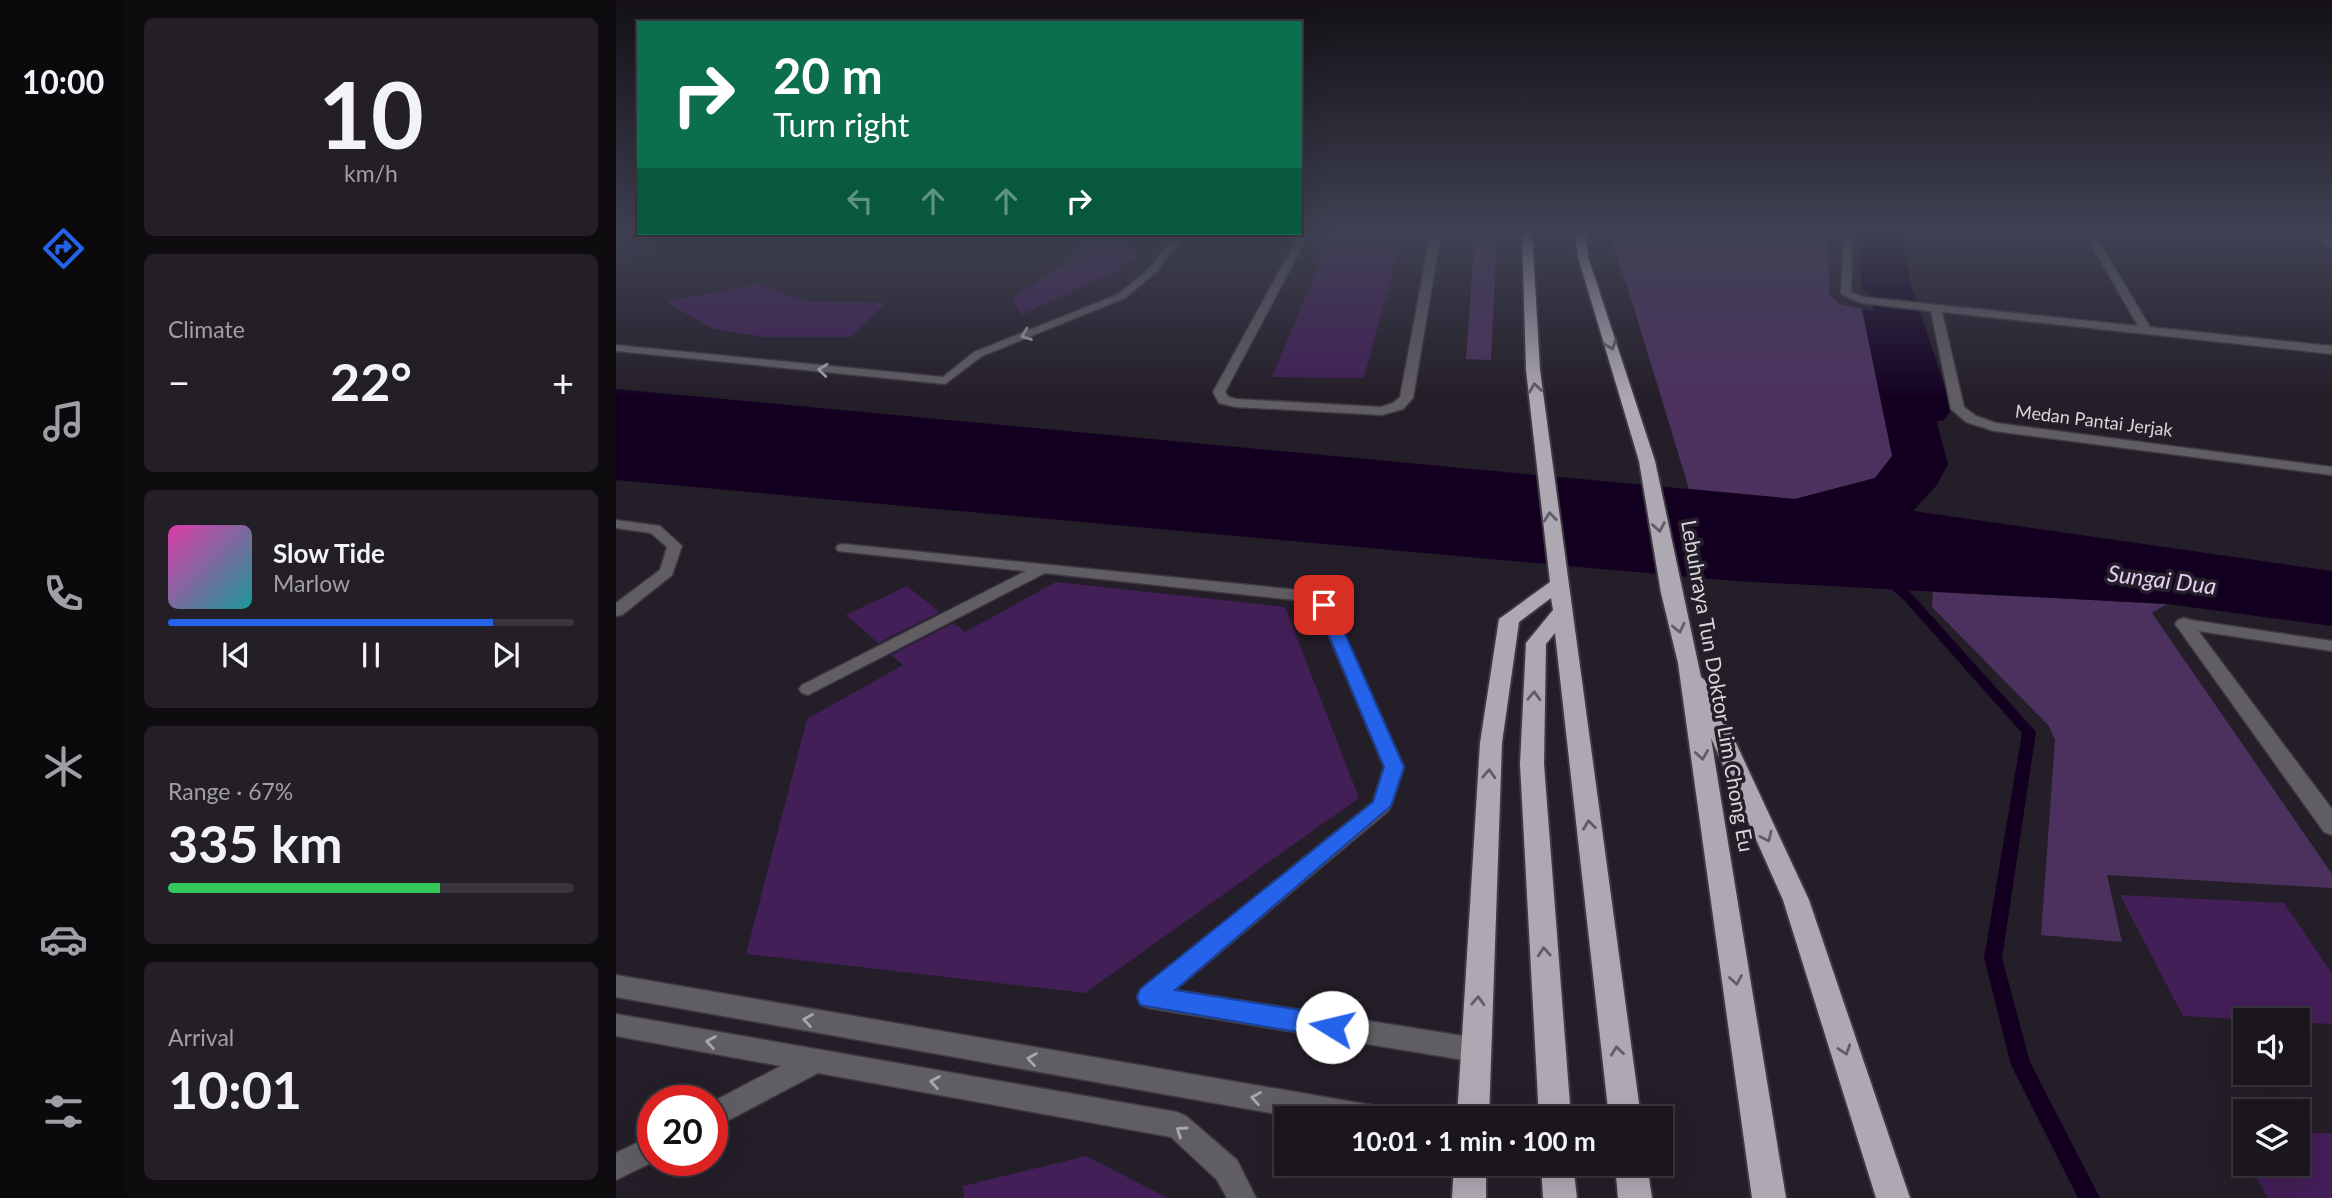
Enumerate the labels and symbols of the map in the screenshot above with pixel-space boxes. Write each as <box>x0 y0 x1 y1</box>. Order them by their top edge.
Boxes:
one-way arrow <box>1021 327 1033 341</box>
one-way arrow <box>1602 339 1617 351</box>
one-way arrow <box>818 363 829 378</box>
one-way arrow <box>1528 382 1543 394</box>
street label: Medan Pantai Jerjak <box>2014 399 2175 441</box>
one-way arrow <box>1543 511 1558 523</box>
street label: Lebuhraya Tun Doktor Lim Chong Eu <box>1677 518 1760 854</box>
one-way arrow <box>1651 521 1666 533</box>
water label: Sungai Dua <box>2106 558 2218 600</box>
pin <box>1294 575 1354 635</box>
one-way arrow <box>1671 622 1685 634</box>
one-way arrow <box>1527 690 1542 701</box>
one-way arrow <box>1694 749 1709 761</box>
one-way arrow <box>1482 768 1497 779</box>
one-way arrow <box>1582 819 1597 831</box>
one-way arrow <box>1759 829 1773 842</box>
one-way arrow <box>1537 947 1552 958</box>
one-way arrow <box>1728 974 1743 986</box>
position arrow <box>1295 990 1369 1064</box>
one-way arrow <box>1471 995 1486 1006</box>
one-way arrow <box>802 1013 814 1028</box>
one-way arrow <box>705 1035 717 1050</box>
one-way arrow <box>1837 1043 1851 1056</box>
one-way arrow <box>1610 1045 1625 1056</box>
one-way arrow <box>1026 1052 1038 1067</box>
one-way arrow <box>929 1075 941 1090</box>
speed limit sign: 20 <box>637 1085 728 1176</box>
one-way arrow <box>1250 1091 1262 1106</box>
one-way arrow <box>1176 1127 1189 1139</box>

